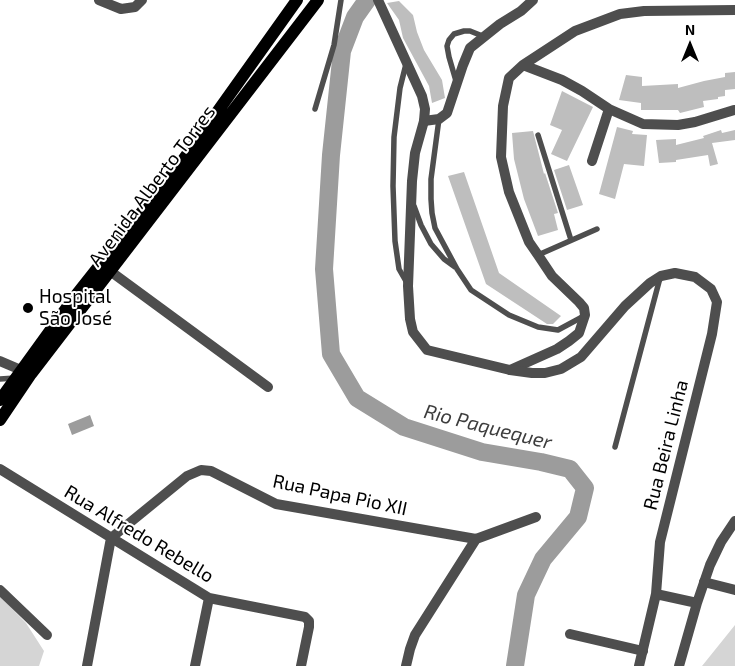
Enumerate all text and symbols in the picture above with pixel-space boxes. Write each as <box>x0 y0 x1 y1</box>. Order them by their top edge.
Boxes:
north arrow <box>665 20 715 70</box>
text: N <box>685 21 695 38</box>
street label: Avenida Alberto Torres <box>84 101 220 271</box>
place label: Hospital São José <box>39 286 112 330</box>
marker: Hospital São José <box>21 301 35 315</box>
street label: Rua Beira Linha <box>639 378 693 512</box>
water label: Rio Paquequer <box>421 399 555 455</box>
street label: Rua Papa Pio XII <box>271 470 409 520</box>
street label: Rua Alfredo Rebello <box>60 480 218 588</box>

